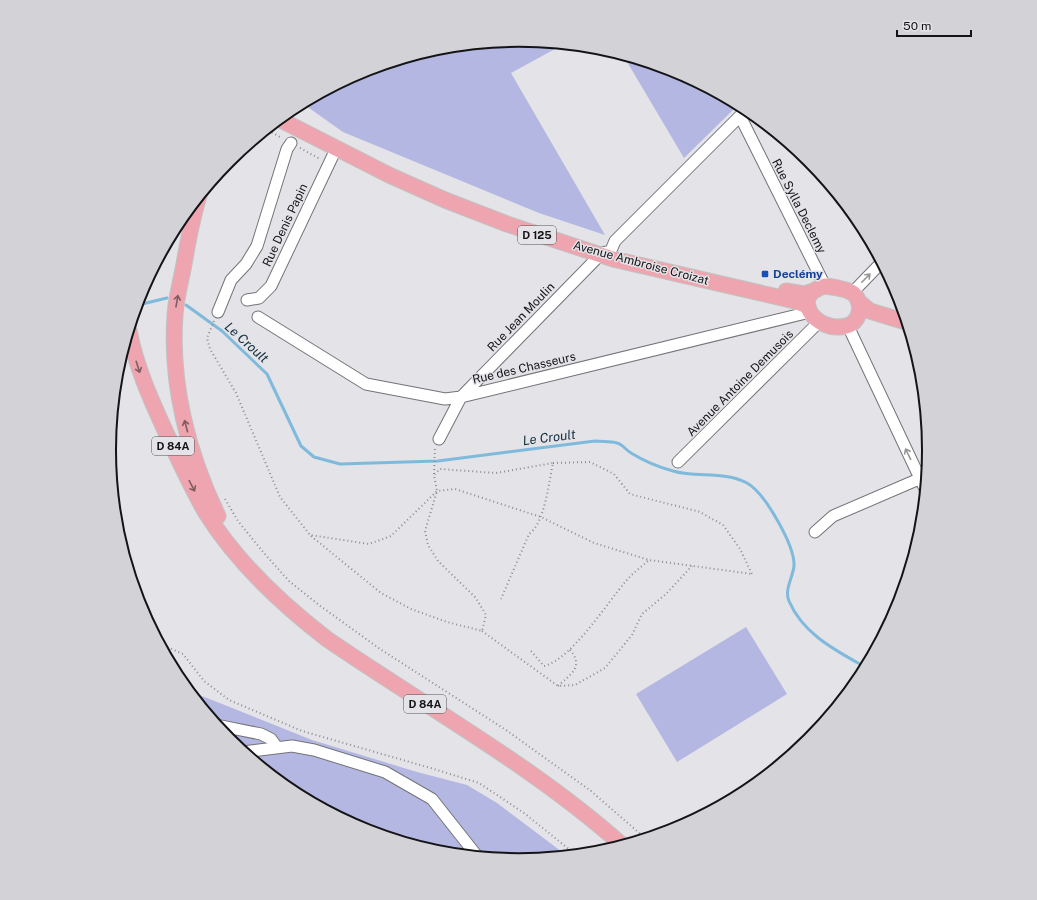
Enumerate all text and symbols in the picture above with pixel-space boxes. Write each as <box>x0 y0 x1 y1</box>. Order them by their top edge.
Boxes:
scale bar <box>897 12 971 38</box>
text: 50 m <box>903 19 931 33</box>
street label: Rue Sylla Declemy <box>769 156 829 256</box>
street label: Rue Denis Papin <box>260 181 310 269</box>
road number: D 125 <box>518 226 556 244</box>
street label: Avenue Ambroise Croizat <box>572 238 711 288</box>
place label: Declémy <box>773 267 823 281</box>
marker: Declémy <box>760 269 770 279</box>
one-way arrow <box>861 273 871 283</box>
street label: Rue Jean Moulin <box>485 280 557 354</box>
one-way arrow <box>174 295 182 308</box>
water label: Le Croult <box>222 319 272 366</box>
street label: Avenue Antoine Demusois <box>684 327 796 439</box>
street label: Rue des Chasseurs <box>471 349 577 387</box>
one-way arrow <box>135 361 142 374</box>
one-way arrow <box>181 420 189 433</box>
water label: Le Croult <box>522 427 577 448</box>
road number: D 84A <box>152 437 194 455</box>
one-way arrow <box>904 448 911 460</box>
one-way arrow <box>189 479 196 491</box>
road number: D 84A <box>404 695 446 713</box>

